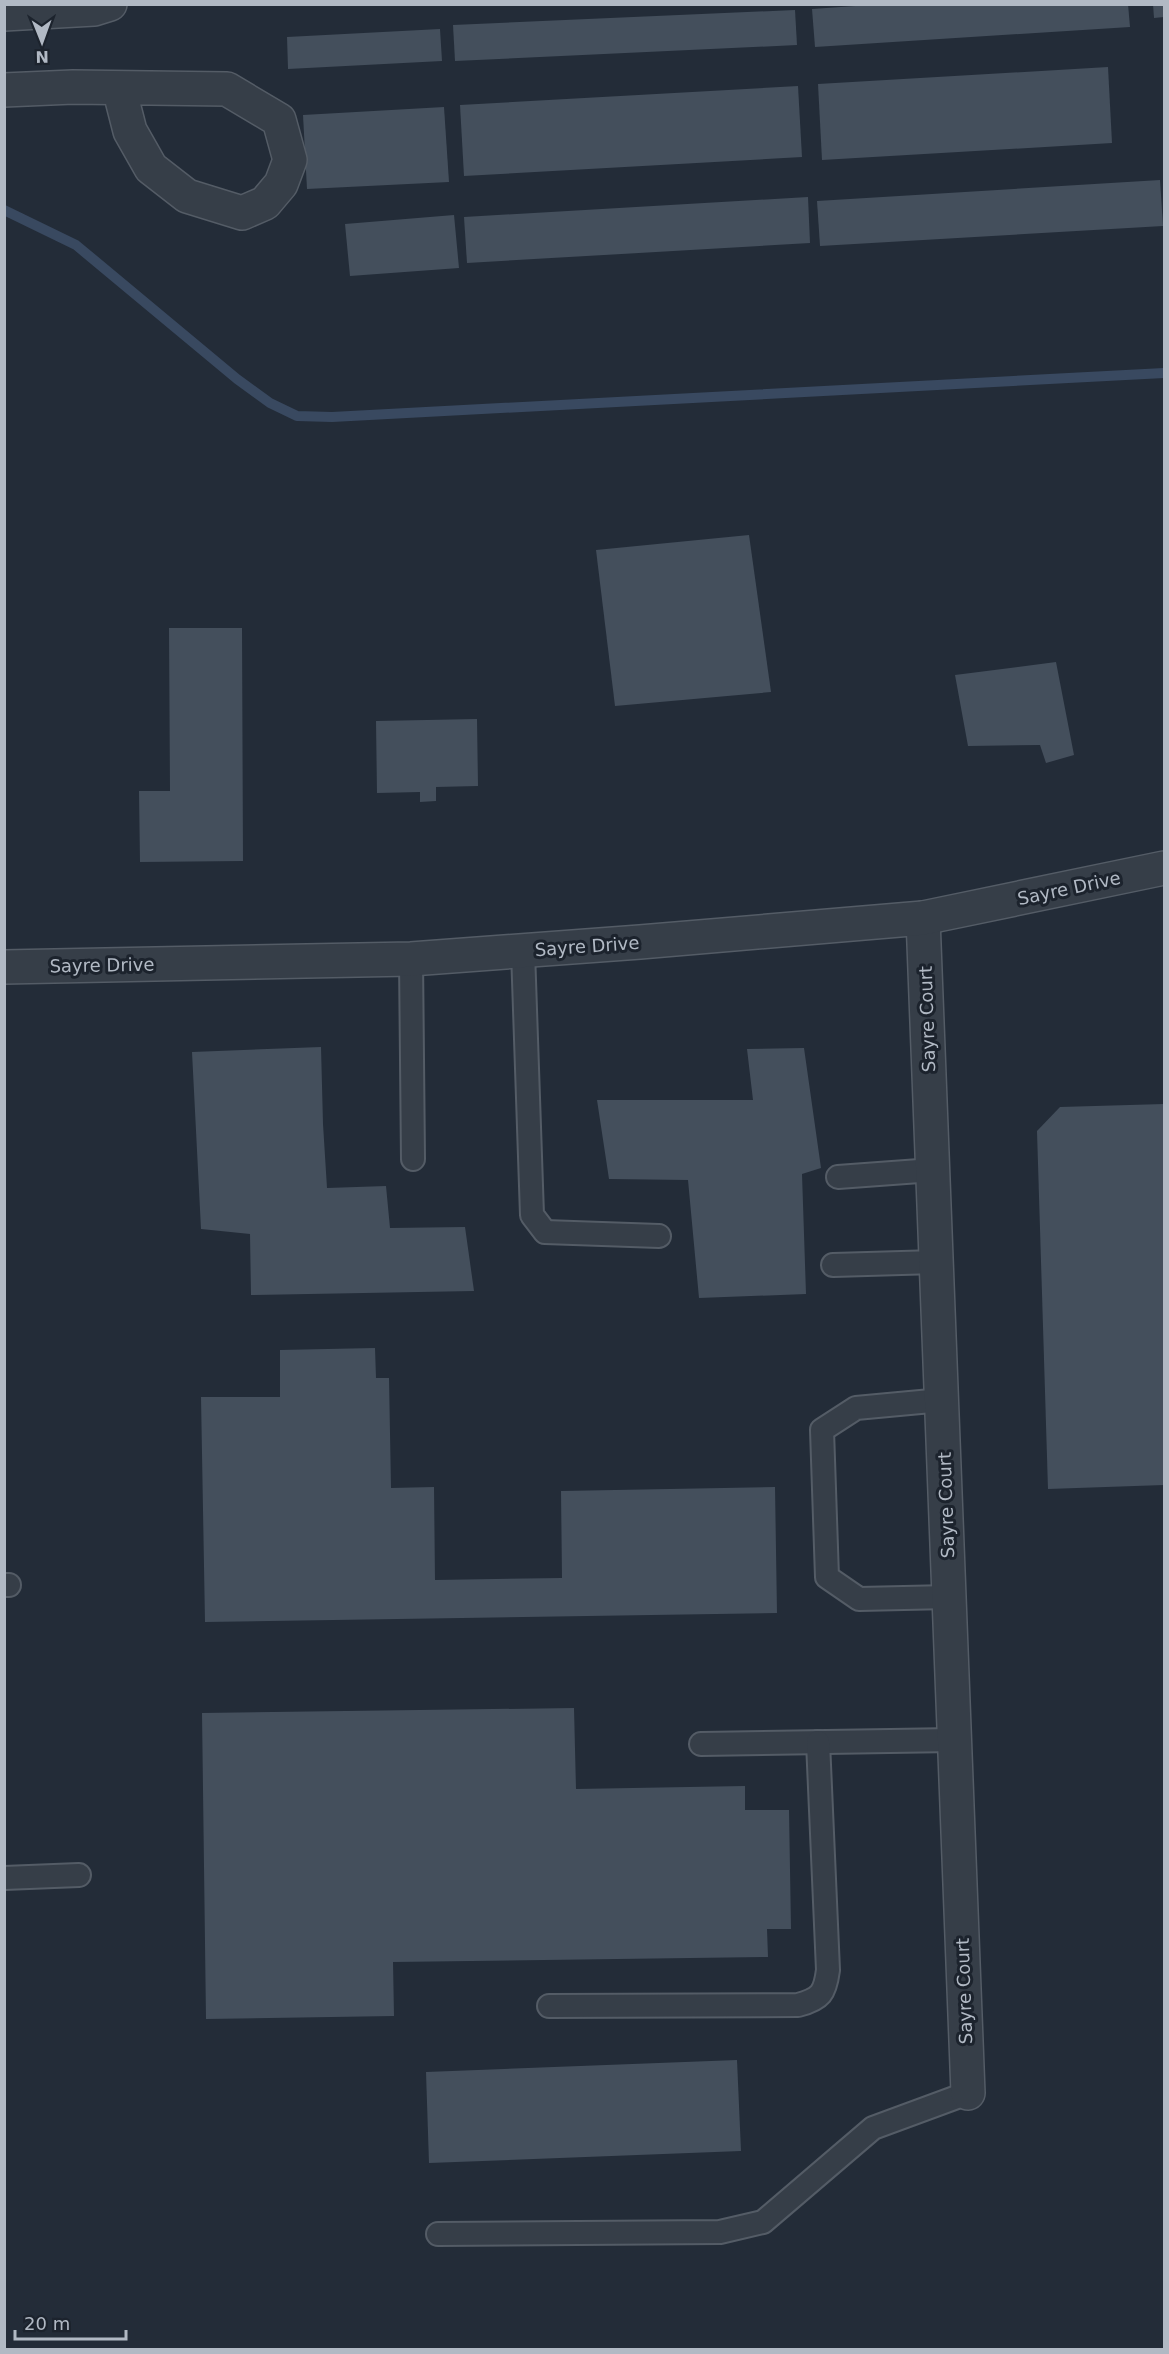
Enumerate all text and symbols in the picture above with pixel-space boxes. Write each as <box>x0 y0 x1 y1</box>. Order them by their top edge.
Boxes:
north arrow <box>12 12 72 72</box>
text: N <box>35 47 49 66</box>
street label: Sayre Drive <box>1016 867 1122 909</box>
street label: Sayre Drive <box>534 932 640 960</box>
street label: Sayre Drive <box>49 954 155 976</box>
street label: Sayre Court <box>915 965 939 1073</box>
street label: Sayre Court <box>934 1451 958 1559</box>
street label: Sayre Court <box>952 1937 976 2045</box>
scale bar <box>15 2303 126 2341</box>
text: 20 m <box>24 2313 70 2334</box>

